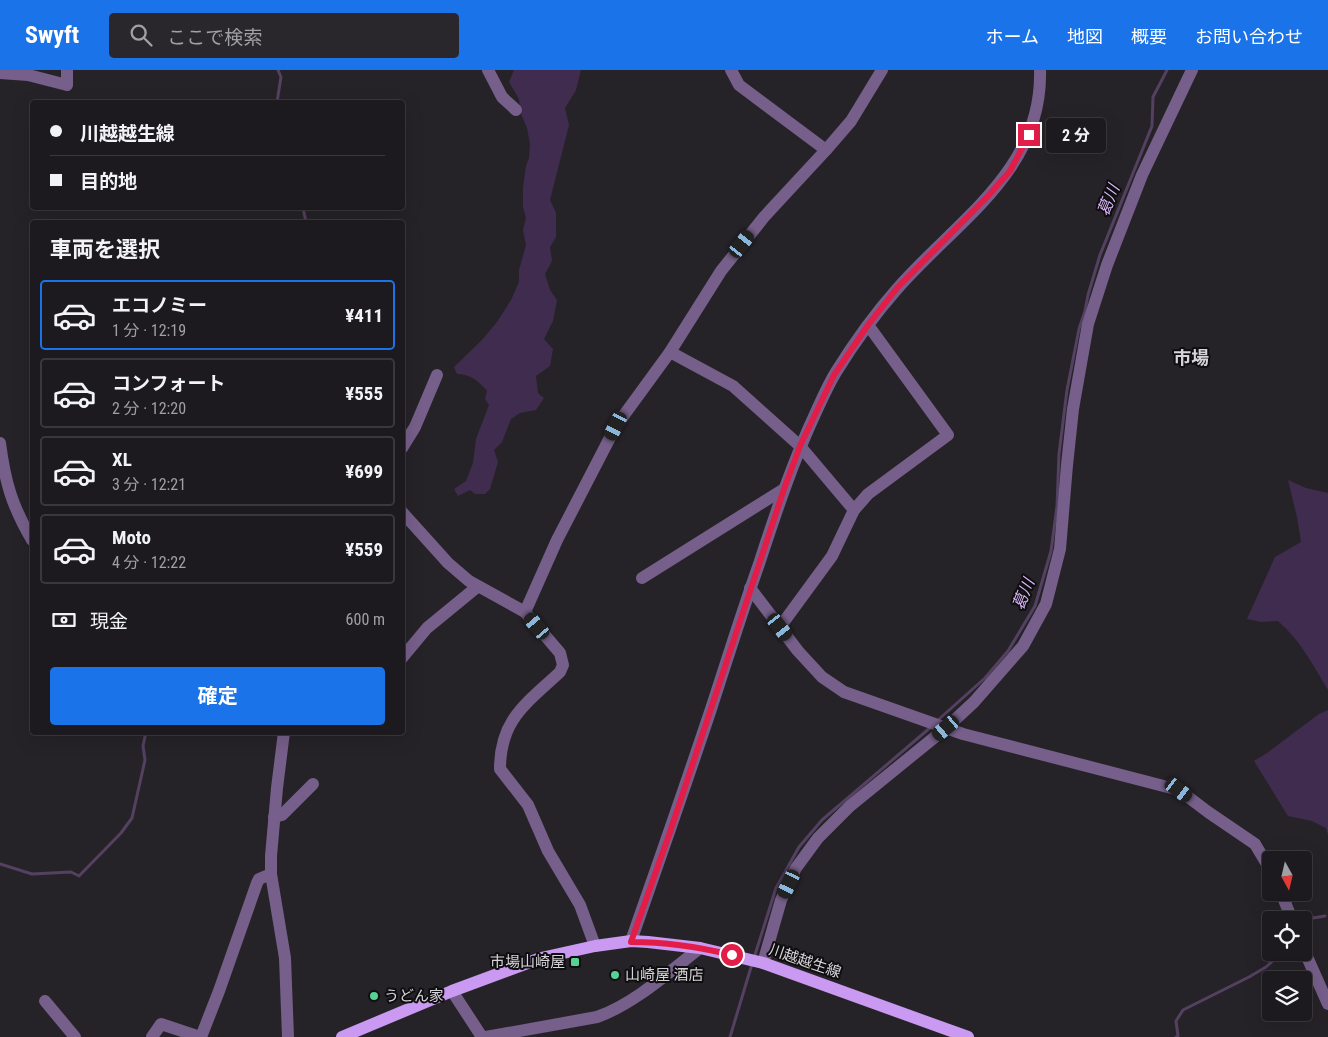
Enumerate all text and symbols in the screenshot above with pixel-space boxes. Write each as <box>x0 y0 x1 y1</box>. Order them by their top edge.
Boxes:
search box <box>109 13 459 58</box>
text: Swyft <box>25 21 79 49</box>
icon: search <box>127 21 155 49</box>
text: ここで検索 <box>167 26 262 49</box>
text: ホーム <box>986 26 1039 47</box>
text: 地図 <box>1067 26 1103 47</box>
text: 概要 <box>1131 26 1167 47</box>
text: お問い合わせ <box>1195 26 1303 47</box>
callout: 2 分 <box>1046 118 1106 152</box>
text: 川越越生線 <box>80 122 175 145</box>
route end <box>1018 124 1040 146</box>
text: 2 分 <box>1062 126 1090 145</box>
text: 目的地 <box>80 170 137 193</box>
water label: 葛川 <box>1094 180 1124 219</box>
car <box>726 228 757 260</box>
text: 車両を選択 <box>50 237 160 262</box>
icon: car <box>52 293 97 338</box>
text: エコノミー <box>112 294 207 317</box>
text: ¥411 <box>345 304 383 327</box>
text: 1 分 · 12:19 <box>112 321 186 340</box>
district label: 市場 <box>1173 347 1209 368</box>
icon: car <box>52 371 97 416</box>
text: コンフォート <box>112 372 225 395</box>
text: ¥555 <box>345 382 383 405</box>
text: 2 分 · 12:20 <box>112 399 186 418</box>
car <box>602 409 629 443</box>
text: XL <box>112 448 132 471</box>
icon: car <box>52 449 97 494</box>
text: ¥699 <box>345 460 383 483</box>
text: 3 分 · 12:21 <box>112 475 186 494</box>
text: Moto <box>112 526 151 549</box>
icon: car <box>52 527 97 572</box>
text: ¥559 <box>345 538 383 561</box>
text: 4 分 · 12:22 <box>112 553 186 572</box>
water label: 葛川 <box>1009 574 1039 613</box>
icon: cash <box>50 606 78 634</box>
text: 現金 <box>90 610 128 633</box>
text: 600 m <box>346 610 385 629</box>
car <box>521 610 552 642</box>
car <box>764 611 795 643</box>
button: 確定 <box>50 667 385 725</box>
car <box>929 713 962 743</box>
car <box>1162 775 1195 805</box>
north arrow <box>1262 851 1312 901</box>
map controls <box>1262 851 1312 1021</box>
car <box>775 867 802 901</box>
button: locate <box>1262 911 1312 961</box>
street label: 川越越生線 <box>767 940 843 982</box>
route start <box>721 944 743 966</box>
place label: 市場山崎屋 <box>490 953 565 971</box>
marker: 市場山崎屋 <box>569 956 581 968</box>
place label: 山崎屋 酒店 <box>625 966 703 984</box>
marker: 山崎屋 酒店 <box>609 969 621 981</box>
button: layers <box>1262 971 1312 1021</box>
place label: うどん家 <box>384 987 444 1005</box>
marker: うどん家 <box>368 990 380 1002</box>

